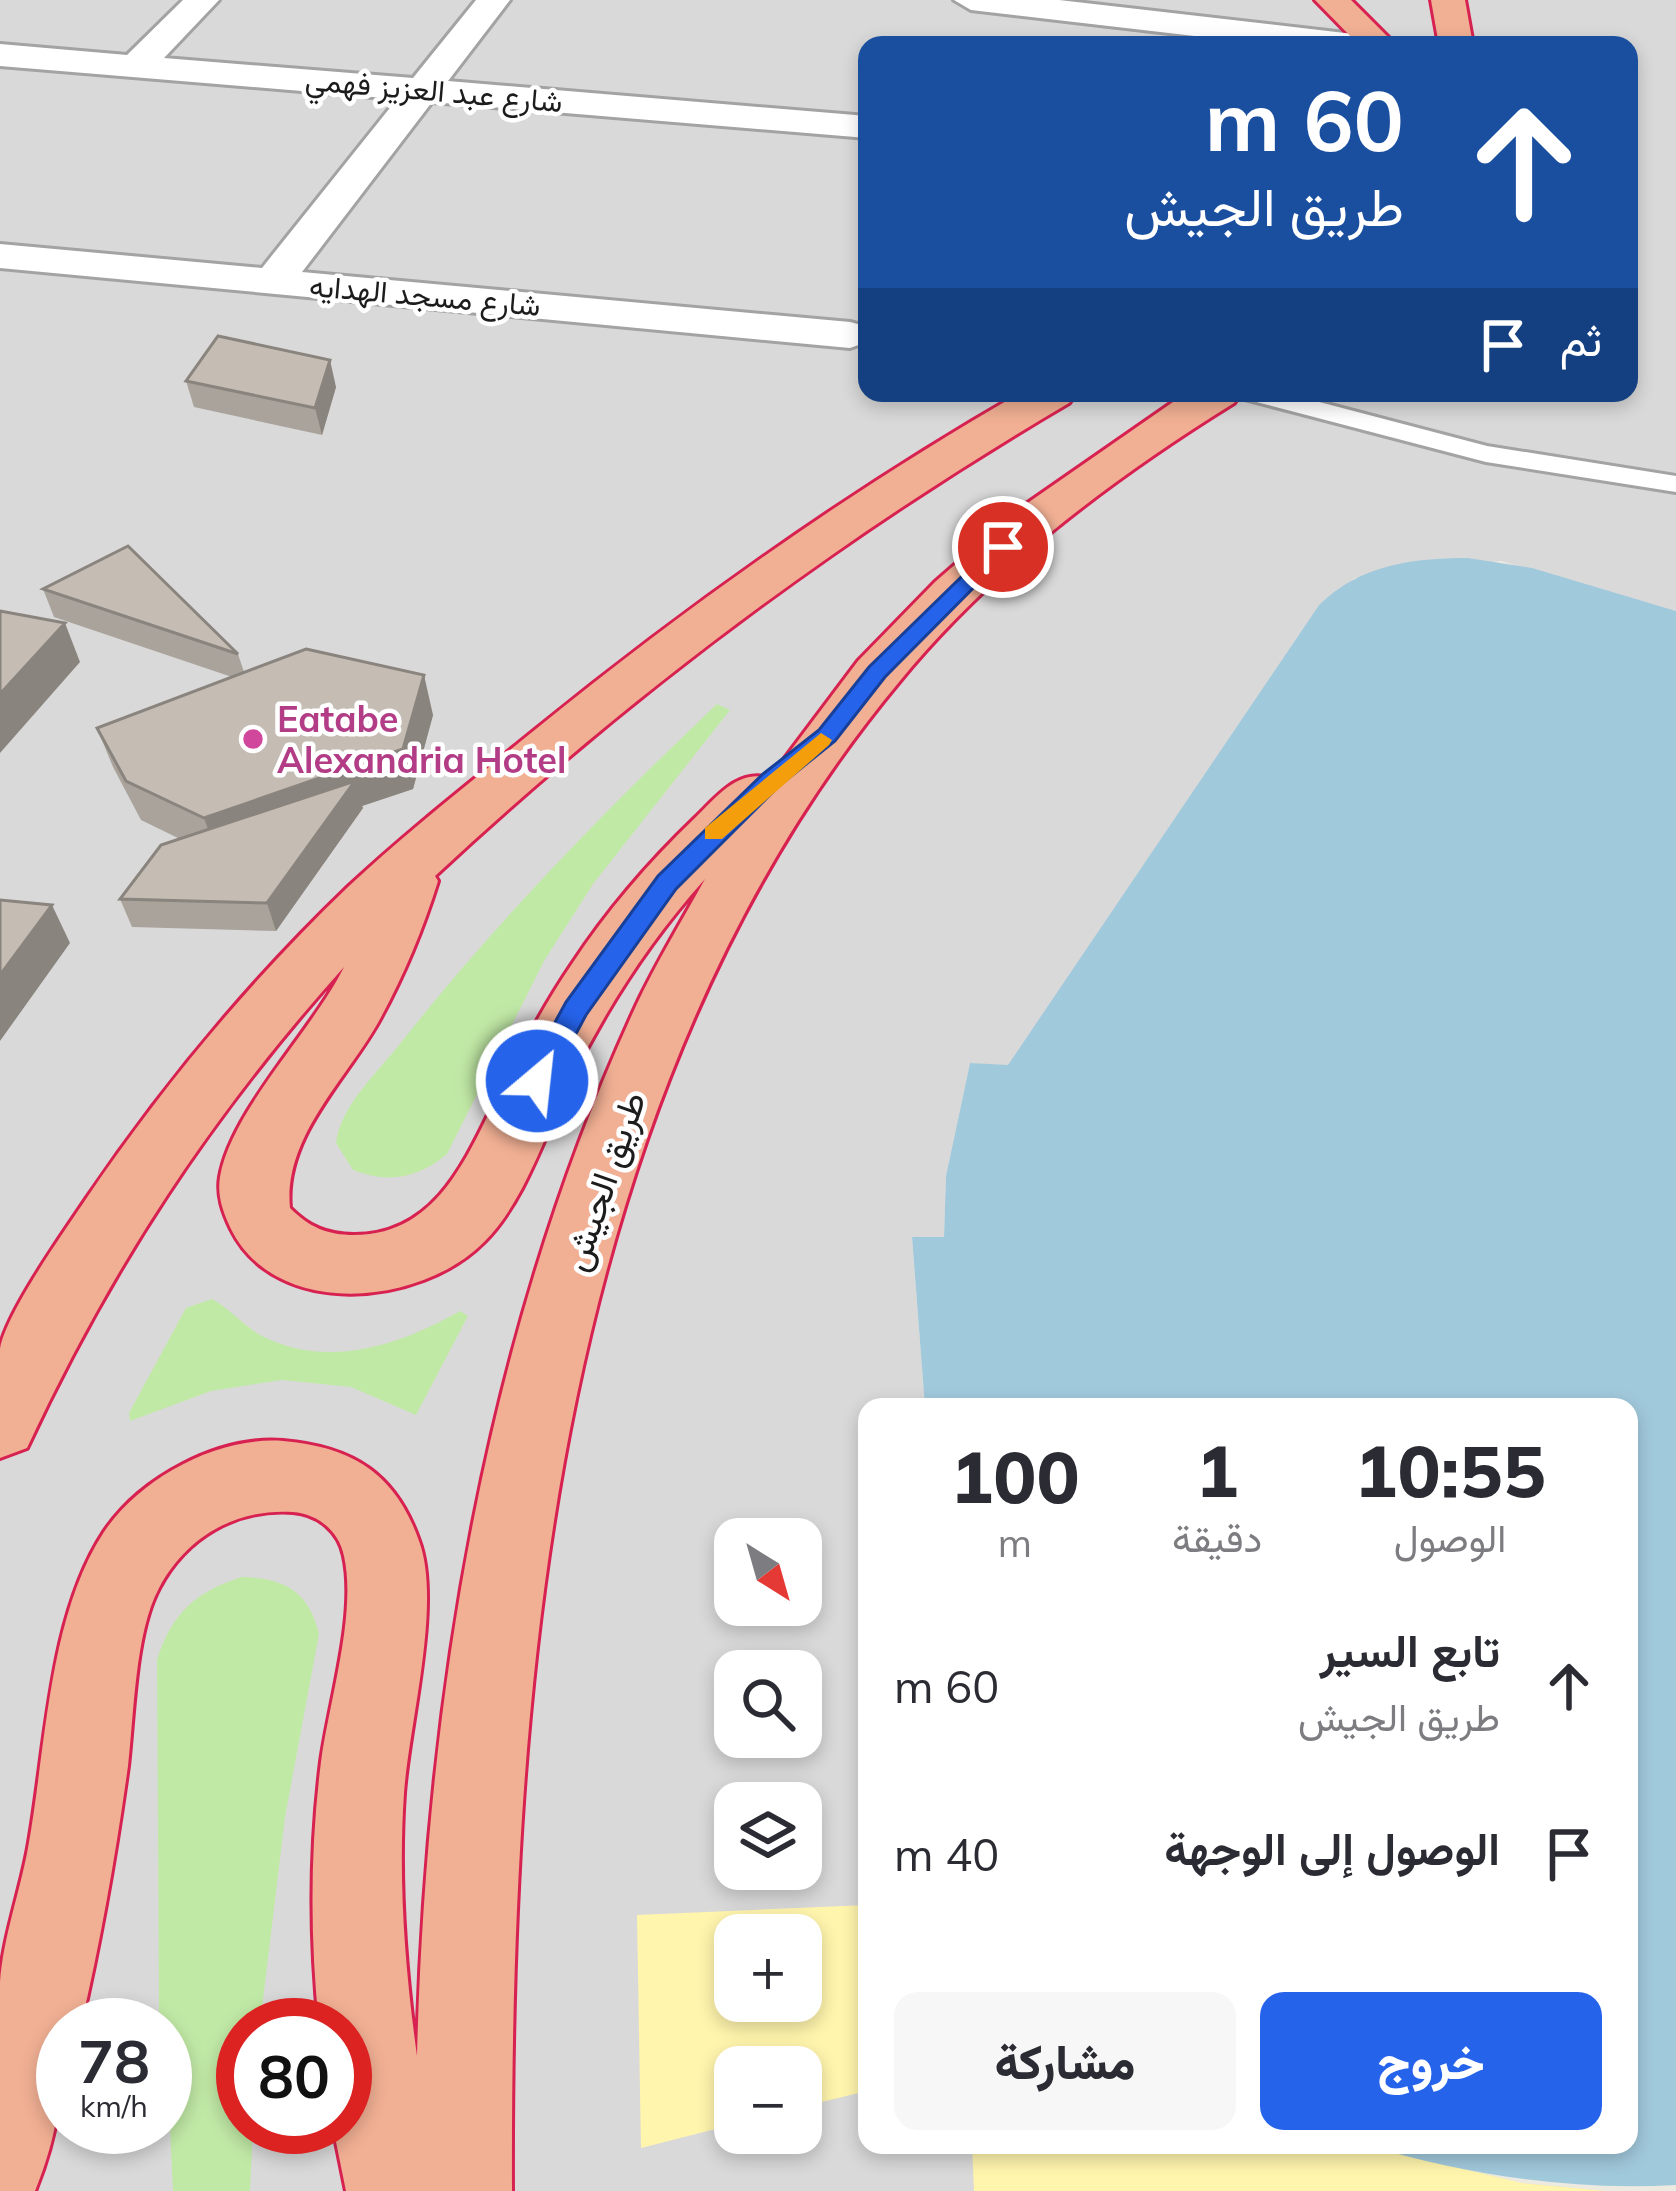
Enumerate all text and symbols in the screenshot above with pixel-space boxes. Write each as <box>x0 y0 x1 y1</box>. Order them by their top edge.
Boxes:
street label: شارع عبد العزيز فهمي <box>303 60 564 126</box>
text: 60 m <box>1205 67 1404 172</box>
icon: ahead <box>1446 84 1602 240</box>
text: طريق الجيش <box>1124 172 1404 240</box>
street label: شارع مسجد الهدايه <box>308 266 542 326</box>
text: ثم <box>1560 311 1602 367</box>
icon: arrive <box>1470 312 1536 378</box>
pin <box>952 496 1054 598</box>
icon: arrive <box>970 514 1036 580</box>
place label: Eatabe Alexandria Hotel <box>277 696 566 782</box>
marker: Eatabe Alexandria Hotel <box>240 726 266 752</box>
position arrow <box>474 1018 600 1144</box>
street label: طريق الجيش <box>551 1085 656 1277</box>
text: 1 <box>1195 1425 1239 1515</box>
text: 10:55 <box>1354 1425 1546 1515</box>
text: 100 <box>950 1431 1080 1521</box>
text: دقيقة <box>1172 1513 1262 1562</box>
text: الوصول <box>1394 1513 1506 1562</box>
north arrow <box>714 1518 822 1626</box>
map controls <box>714 1518 822 2154</box>
text: m <box>998 1518 1032 1567</box>
text: تابع السير <box>1320 1622 1500 1678</box>
button: search <box>714 1650 822 1758</box>
icon: ahead <box>1536 1653 1602 1719</box>
text: 60 m <box>894 1658 999 1714</box>
text: طريق الجيش <box>1298 1692 1500 1741</box>
button: layers <box>714 1782 822 1890</box>
text: الوصول إلى الوجهة <box>1164 1820 1500 1876</box>
icon: arrive <box>1536 1821 1602 1887</box>
text: 40 m <box>894 1826 999 1882</box>
button: + <box>714 1914 822 2022</box>
button: مشاركة <box>894 1992 1236 2130</box>
button: خروج <box>1260 1992 1602 2130</box>
speed limit sign: 80 <box>216 1998 372 2154</box>
text: 78 <box>78 2023 150 2098</box>
button: − <box>714 2046 822 2154</box>
text: km/h <box>80 2087 148 2125</box>

